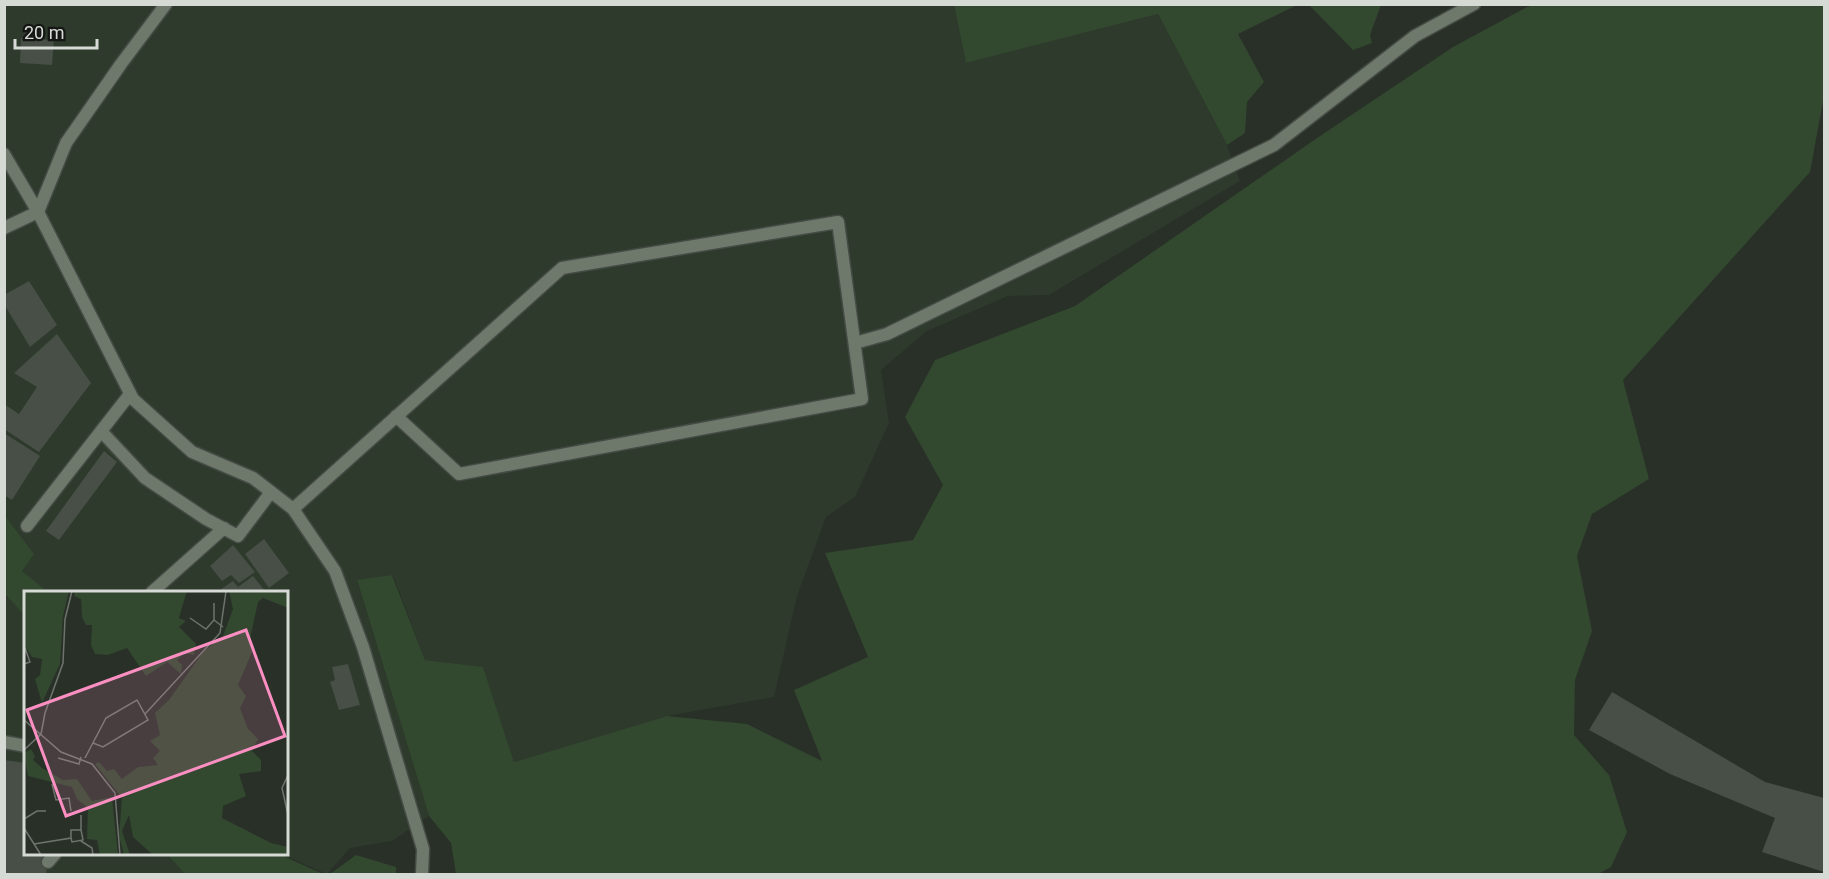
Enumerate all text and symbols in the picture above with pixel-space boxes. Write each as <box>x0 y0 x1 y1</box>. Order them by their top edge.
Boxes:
scale bar <box>15 12 98 50</box>
text: 20 m <box>24 22 64 43</box>
inset map <box>24 591 288 855</box>

